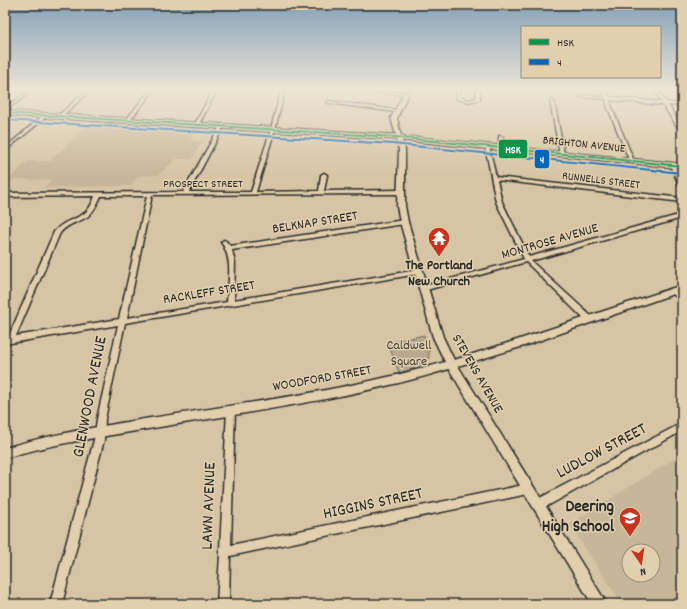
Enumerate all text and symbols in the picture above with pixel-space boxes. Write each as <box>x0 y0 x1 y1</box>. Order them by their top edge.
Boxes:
legend <box>521 26 661 78</box>
text: HSK <box>557 35 574 52</box>
text: 4 <box>557 55 562 72</box>
street label: BRIGHTON AVENUE <box>542 132 627 158</box>
line badge: HSK <box>498 139 528 159</box>
text: HSK <box>505 143 521 159</box>
line badge: 4 <box>534 149 550 169</box>
text: 4 <box>540 153 544 169</box>
street label: RUNNELLS STREET <box>561 168 641 194</box>
street label: PROSPECT STREET <box>163 176 243 193</box>
street label: BELKNAP STREET <box>271 206 360 240</box>
street label: MONTROSE AVENUE <box>499 218 601 265</box>
temple icon: The Portland New Church <box>426 225 452 258</box>
place label: The Portland New Church <box>405 256 473 292</box>
street label: RACKLEFF STREET <box>162 276 257 310</box>
street label: STEVENS AVENUE <box>446 331 508 418</box>
street label: GLENWOOD AVENUE <box>67 334 115 460</box>
park label: Caldwell Square <box>386 336 432 372</box>
street label: WOODFORD STREET <box>271 360 373 398</box>
street label: LUDLOW STREET <box>553 418 652 486</box>
street label: LAWN AVENUE <box>196 461 224 550</box>
street label: HIGGINS STREET <box>321 483 425 527</box>
place label: Deering High School <box>542 496 615 540</box>
school or university icon: Deering High School <box>617 505 643 538</box>
north arrow <box>621 543 661 583</box>
text: N <box>638 562 647 579</box>

